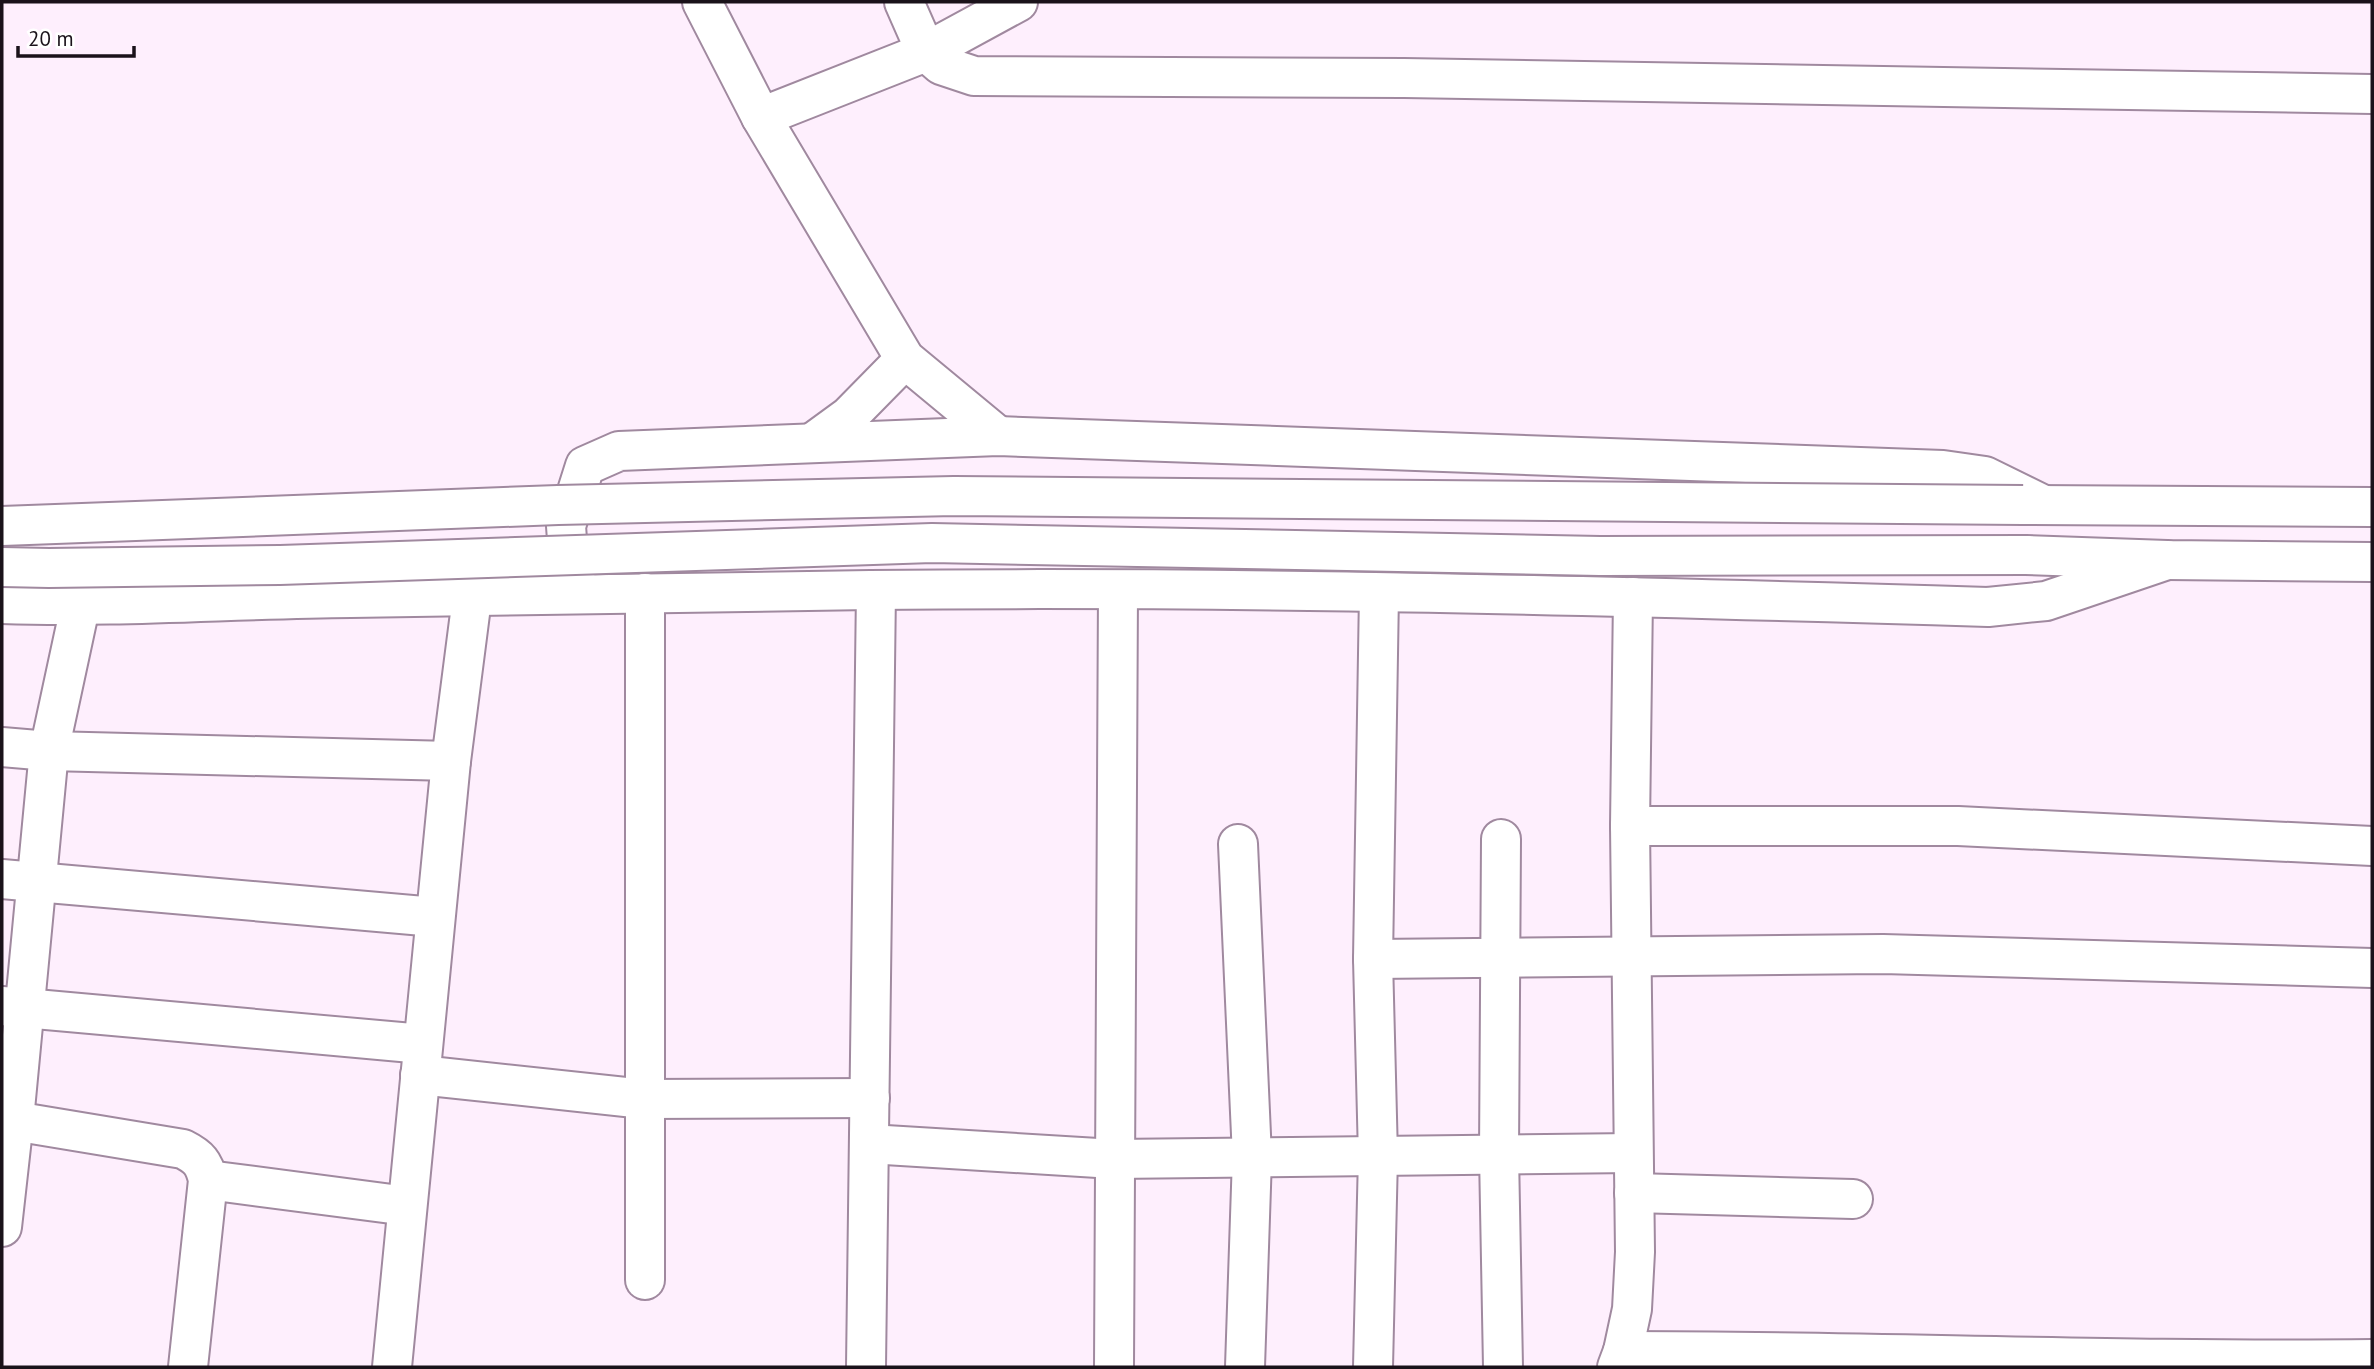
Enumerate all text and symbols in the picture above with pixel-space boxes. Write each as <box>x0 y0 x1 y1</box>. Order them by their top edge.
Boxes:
scale bar <box>18 14 133 58</box>
text: 20 m <box>28 25 74 52</box>

